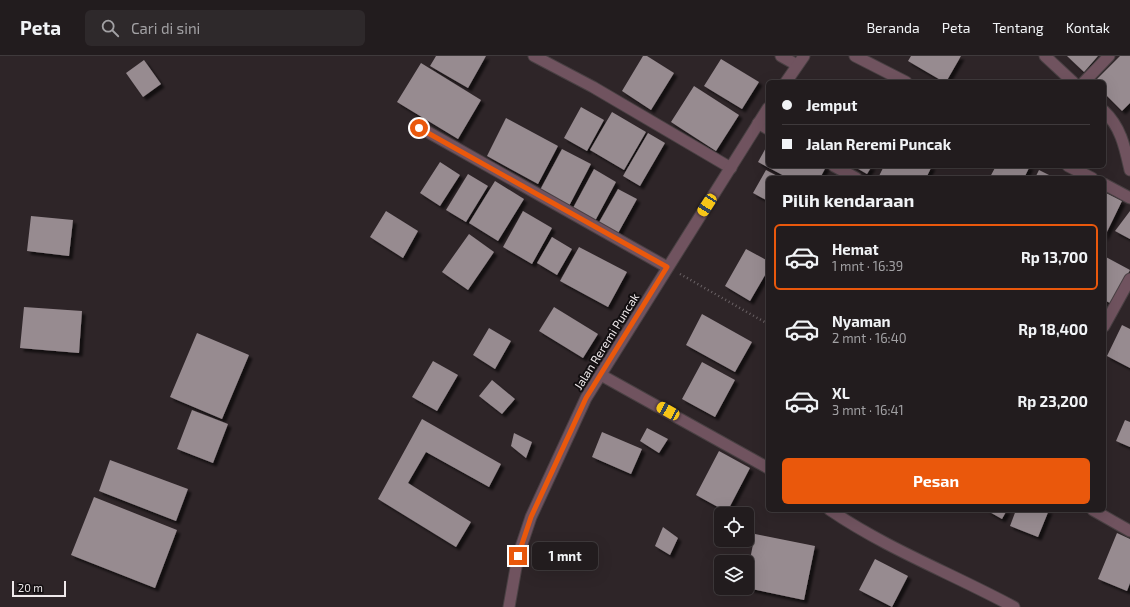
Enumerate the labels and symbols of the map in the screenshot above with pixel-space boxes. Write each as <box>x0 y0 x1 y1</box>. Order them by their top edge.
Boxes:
route start <box>410 119 428 137</box>
car <box>695 192 719 218</box>
street label: Jalan Reremi Puncak <box>571 290 641 392</box>
car <box>655 400 681 422</box>
callout: 1 mnt <box>532 542 598 570</box>
route end <box>509 547 527 565</box>
scale bar <box>12 579 66 598</box>

